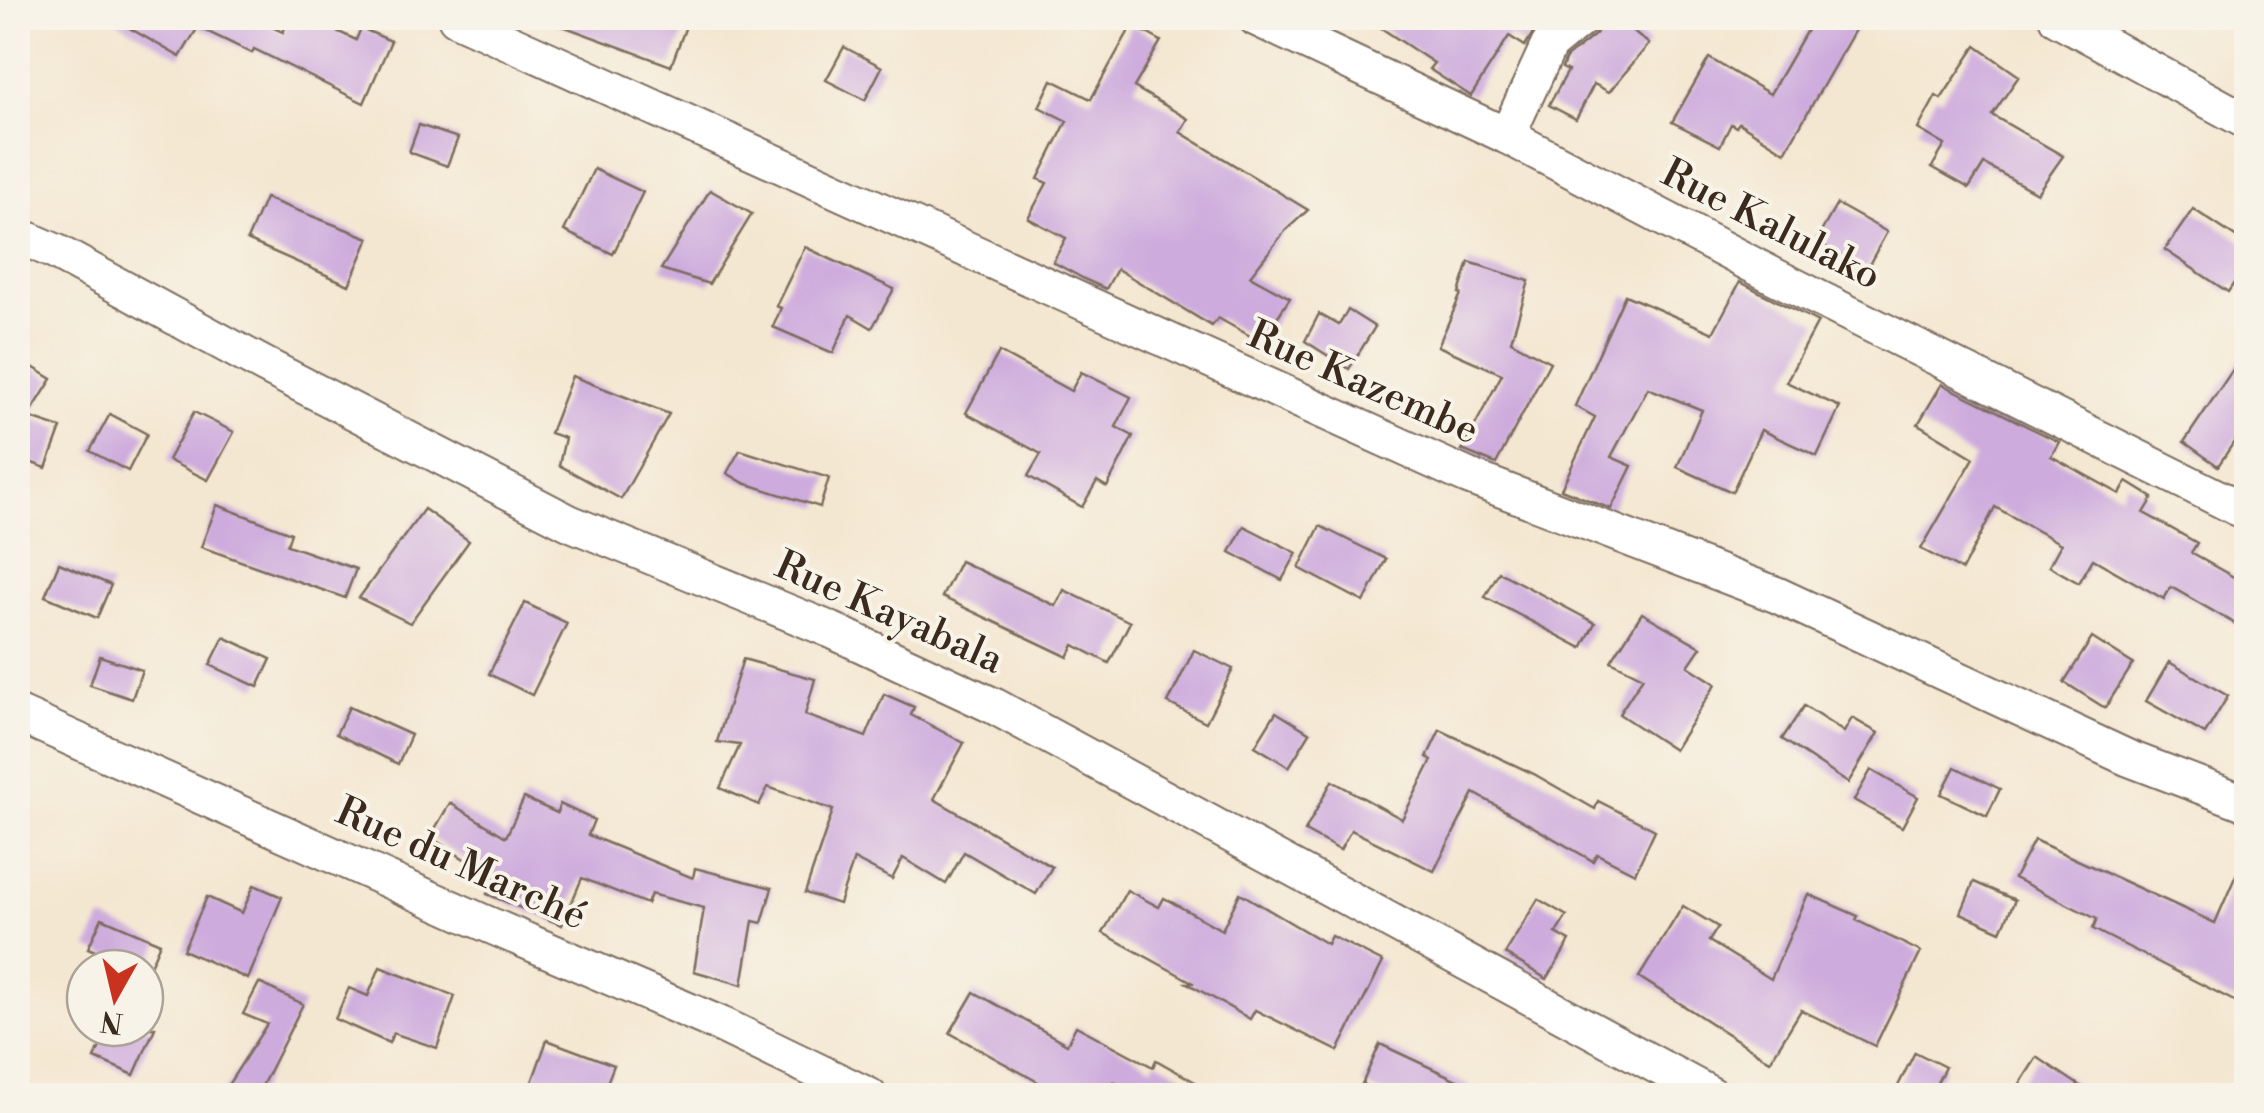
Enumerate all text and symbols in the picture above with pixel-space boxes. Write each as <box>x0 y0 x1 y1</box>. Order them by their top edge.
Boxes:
street label: Rue Kalulako <box>1653 148 1889 302</box>
street label: Rue Kazembe <box>1240 310 1486 456</box>
street label: Rue Kayabala <box>767 540 1011 687</box>
street label: Rue du Marché <box>328 786 594 942</box>
north arrow <box>65 948 165 1048</box>
text: N <box>98 1002 125 1040</box>

